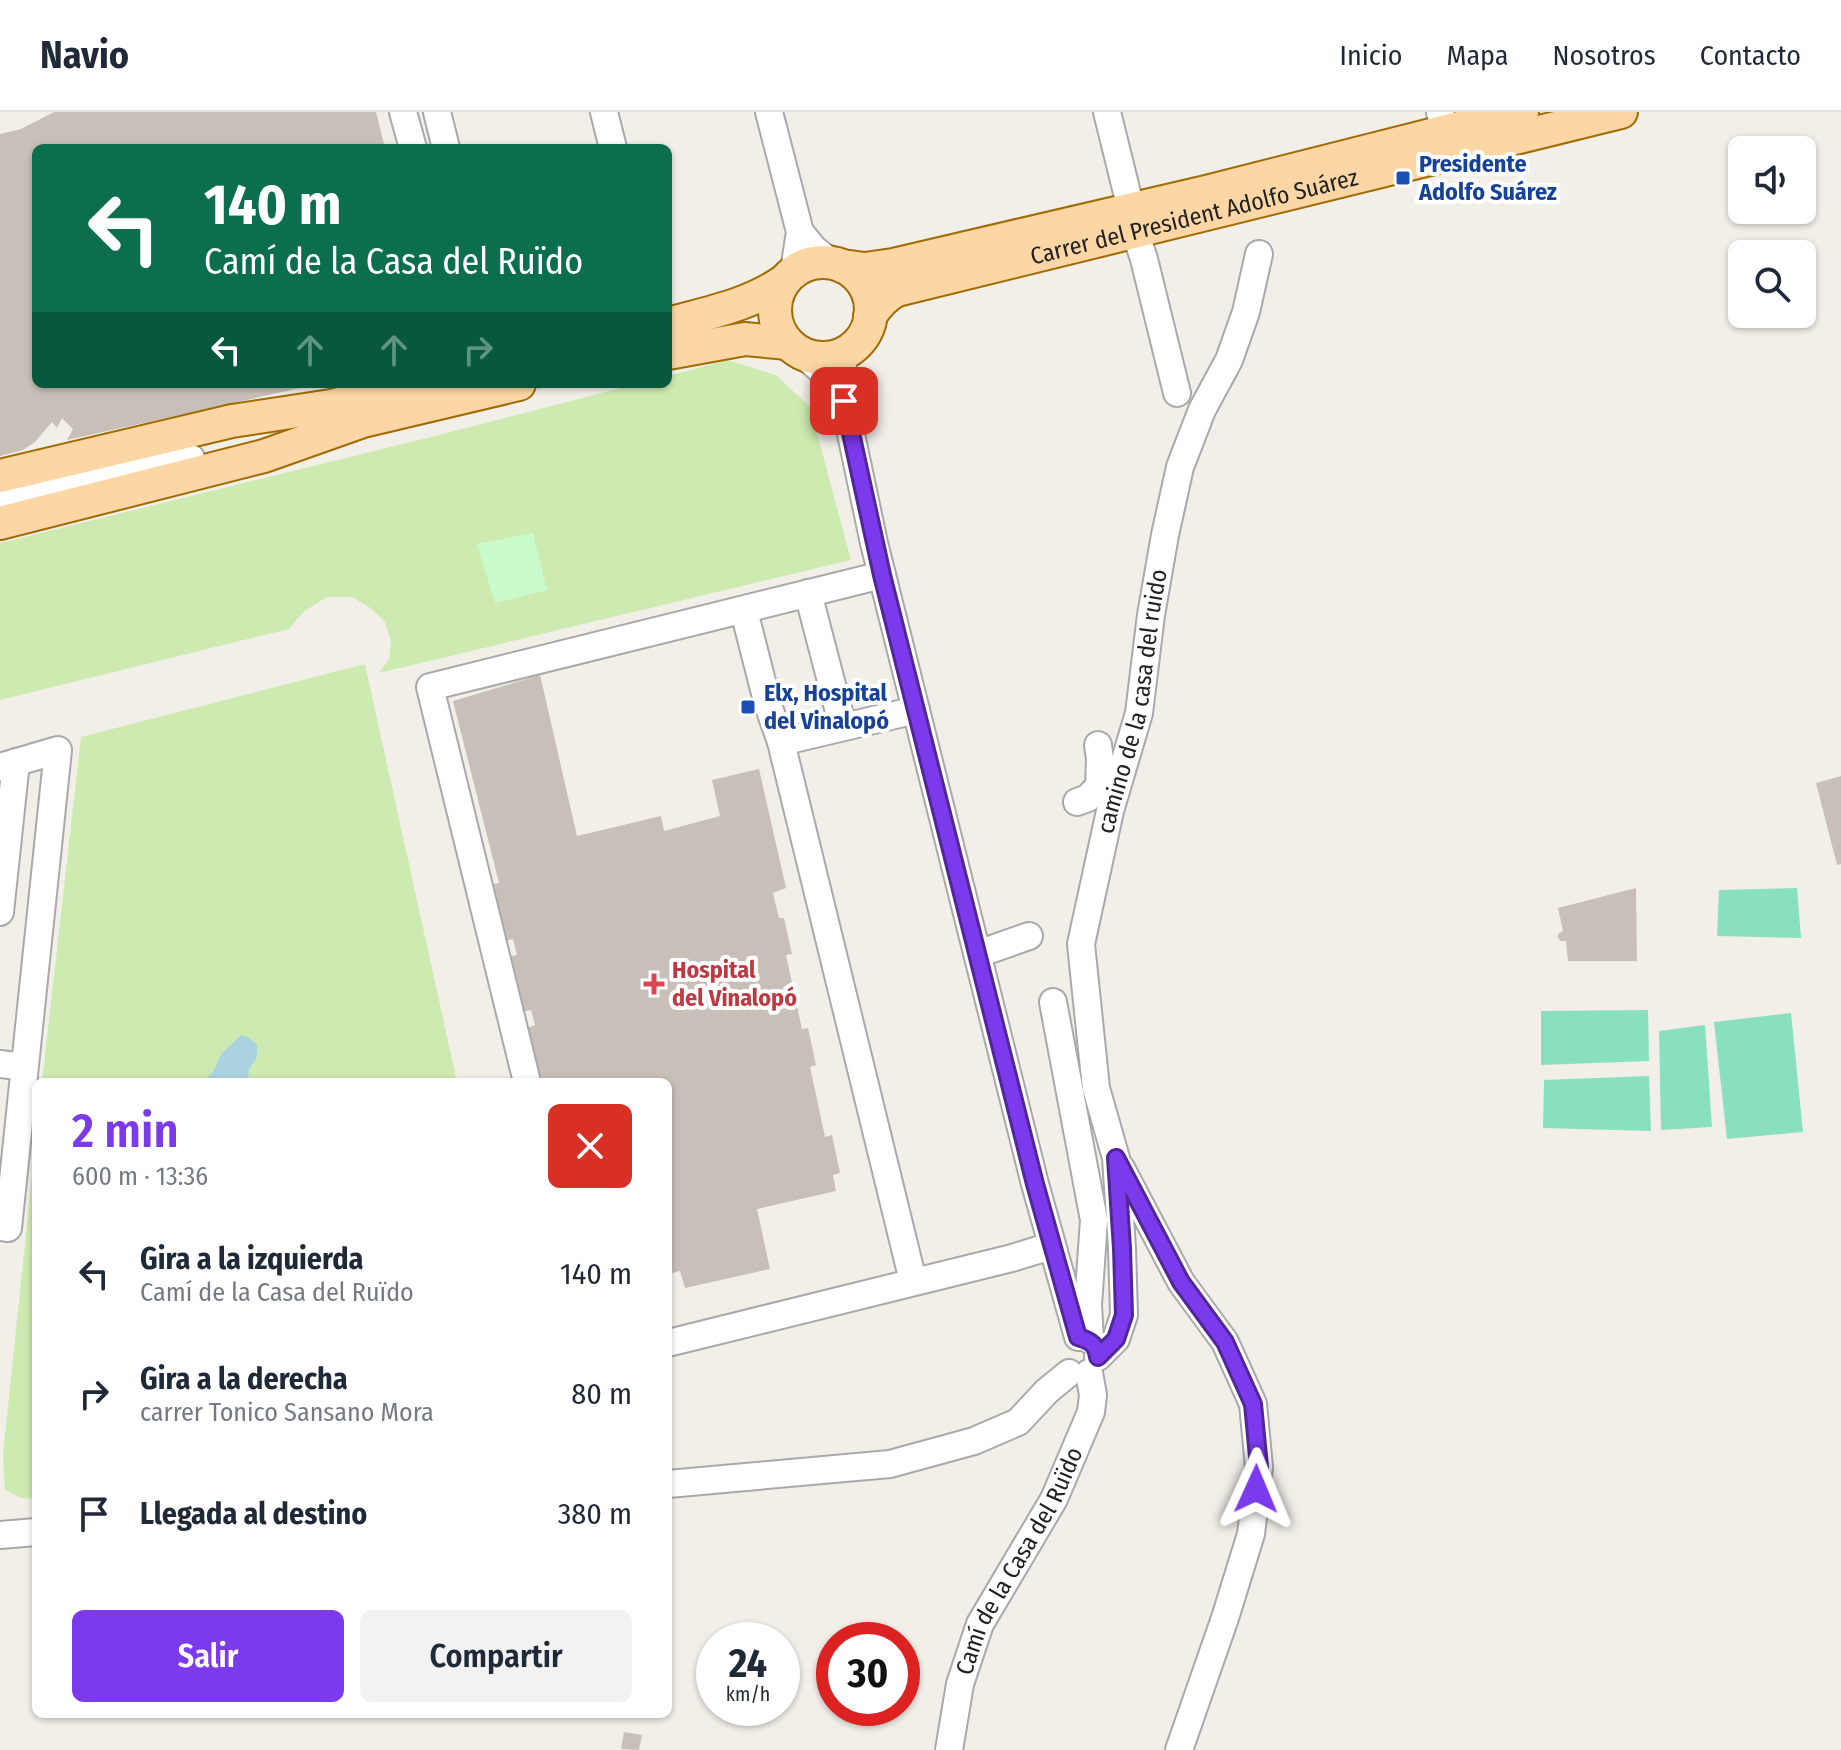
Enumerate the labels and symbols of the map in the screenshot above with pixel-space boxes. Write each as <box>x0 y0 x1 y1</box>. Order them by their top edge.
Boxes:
place label: Presidente Adolfo Suárez <box>1418 150 1557 206</box>
street label: Carrer del President Adolfo Suárez <box>1028 163 1361 271</box>
marker: Presidente Adolfo Suárez <box>1394 169 1412 187</box>
pin <box>810 367 878 435</box>
street label: camino de la casa del ruido <box>1092 567 1173 836</box>
place label: Elx, Hospital del Vinalopó <box>764 679 889 735</box>
marker: Elx, Hospital del Vinalopó <box>739 698 757 716</box>
place label: Hospital del Vinalopó <box>672 956 797 1012</box>
marker: Hospital del Vinalopó <box>643 973 665 995</box>
street label: Camí de la Casa del Ruïdo <box>950 1443 1088 1678</box>
position arrow <box>1214 1447 1298 1531</box>
speed limit sign: 30 <box>816 1622 920 1726</box>

